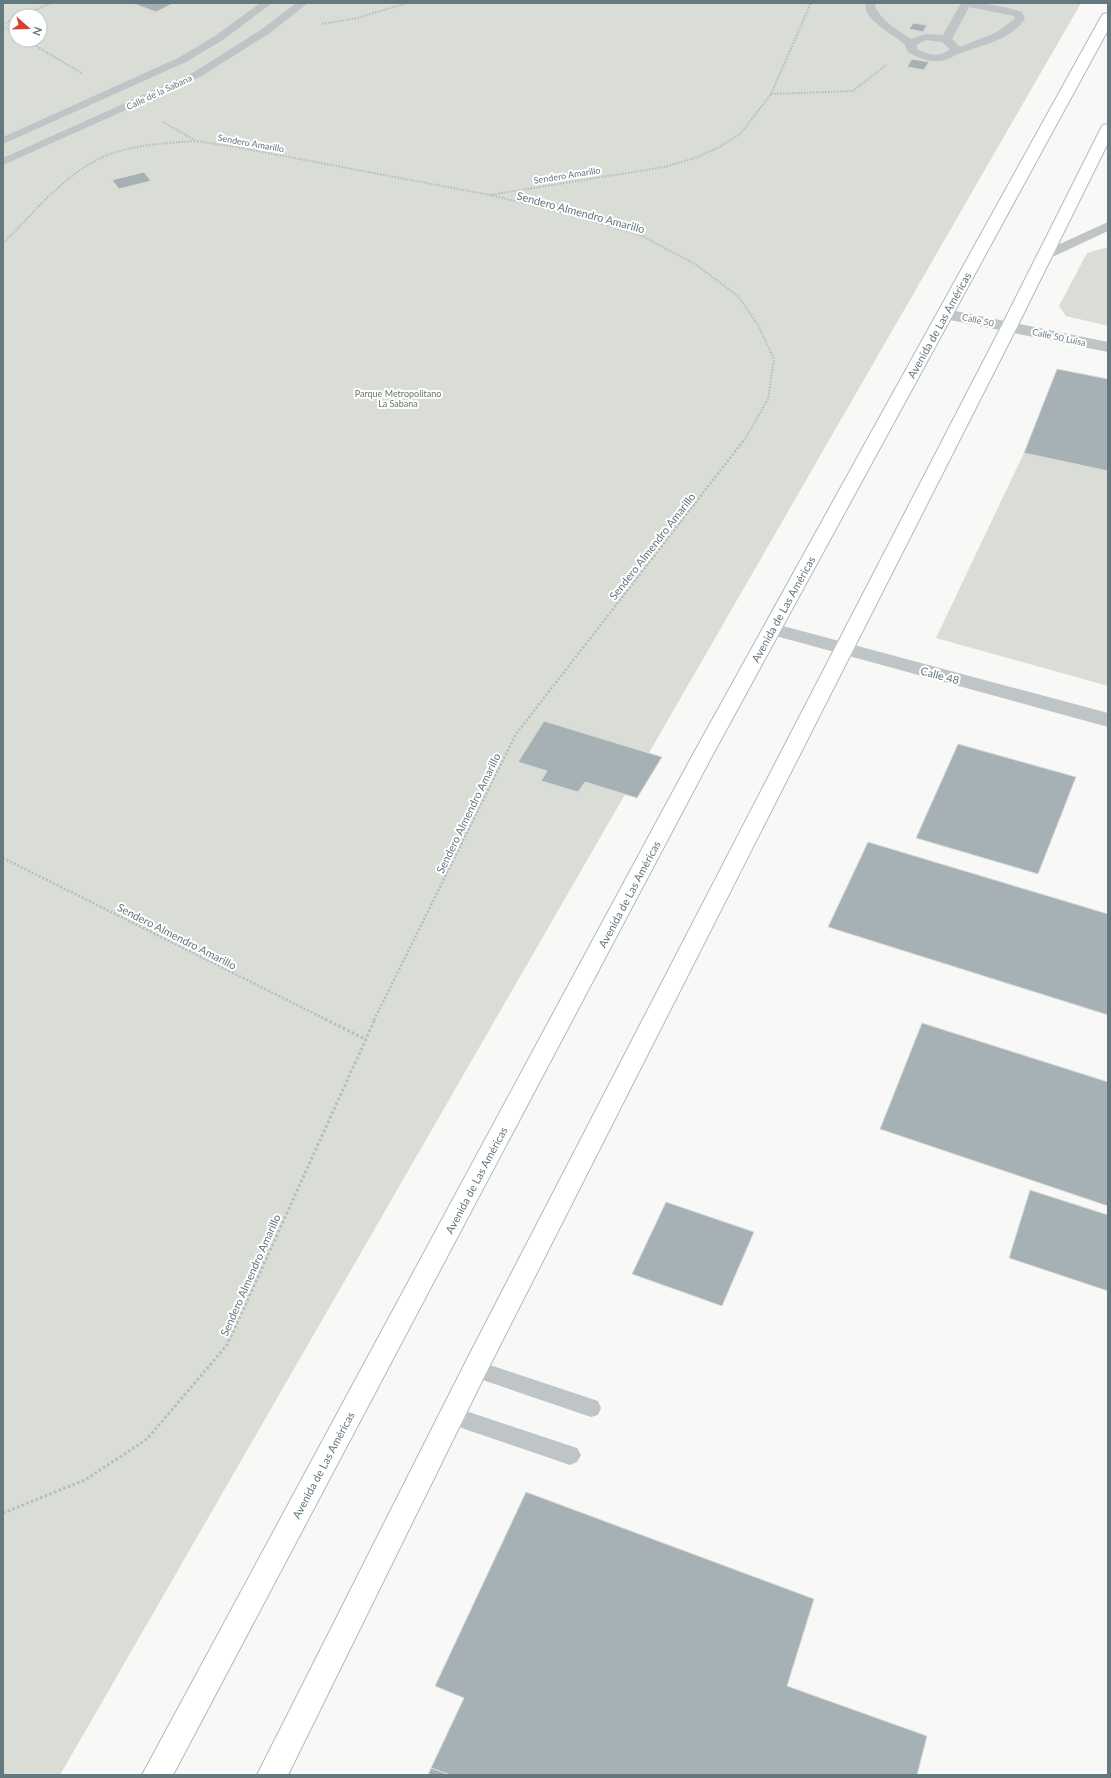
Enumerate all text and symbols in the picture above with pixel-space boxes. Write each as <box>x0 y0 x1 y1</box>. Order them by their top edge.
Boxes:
north arrow <box>8 8 48 48</box>
text: N <box>30 25 45 38</box>
street label: Calle de la Sabana <box>124 72 194 112</box>
street label: Sendero Amarillo <box>217 132 285 154</box>
street label: Sendero Amarillo <box>533 164 601 186</box>
street label: Sendero Almendro Amarillo <box>516 189 646 235</box>
street label: Avenida de Las Américas <box>904 270 974 380</box>
street label: Calle 50 <box>961 311 995 329</box>
street label: Calle 50 Luisa <box>1031 326 1087 348</box>
park label: Parque Metropolitano La Sabana <box>355 388 441 409</box>
street label: Sendero Almendro Amarillo <box>606 490 698 602</box>
street label: Avenida de Las Américas <box>748 554 818 664</box>
street label: Calle 48 <box>919 664 961 686</box>
street label: Sendero Almendro Amarillo <box>433 751 503 875</box>
street label: Avenida de Las Américas <box>595 838 663 950</box>
street label: Sendero Almendro Amarillo <box>115 900 239 972</box>
street label: Avenida de Las Américas <box>442 1124 510 1236</box>
street label: Sendero Almendro Amarillo <box>217 1212 283 1338</box>
street label: Avenida de Las Américas <box>289 1409 357 1521</box>

